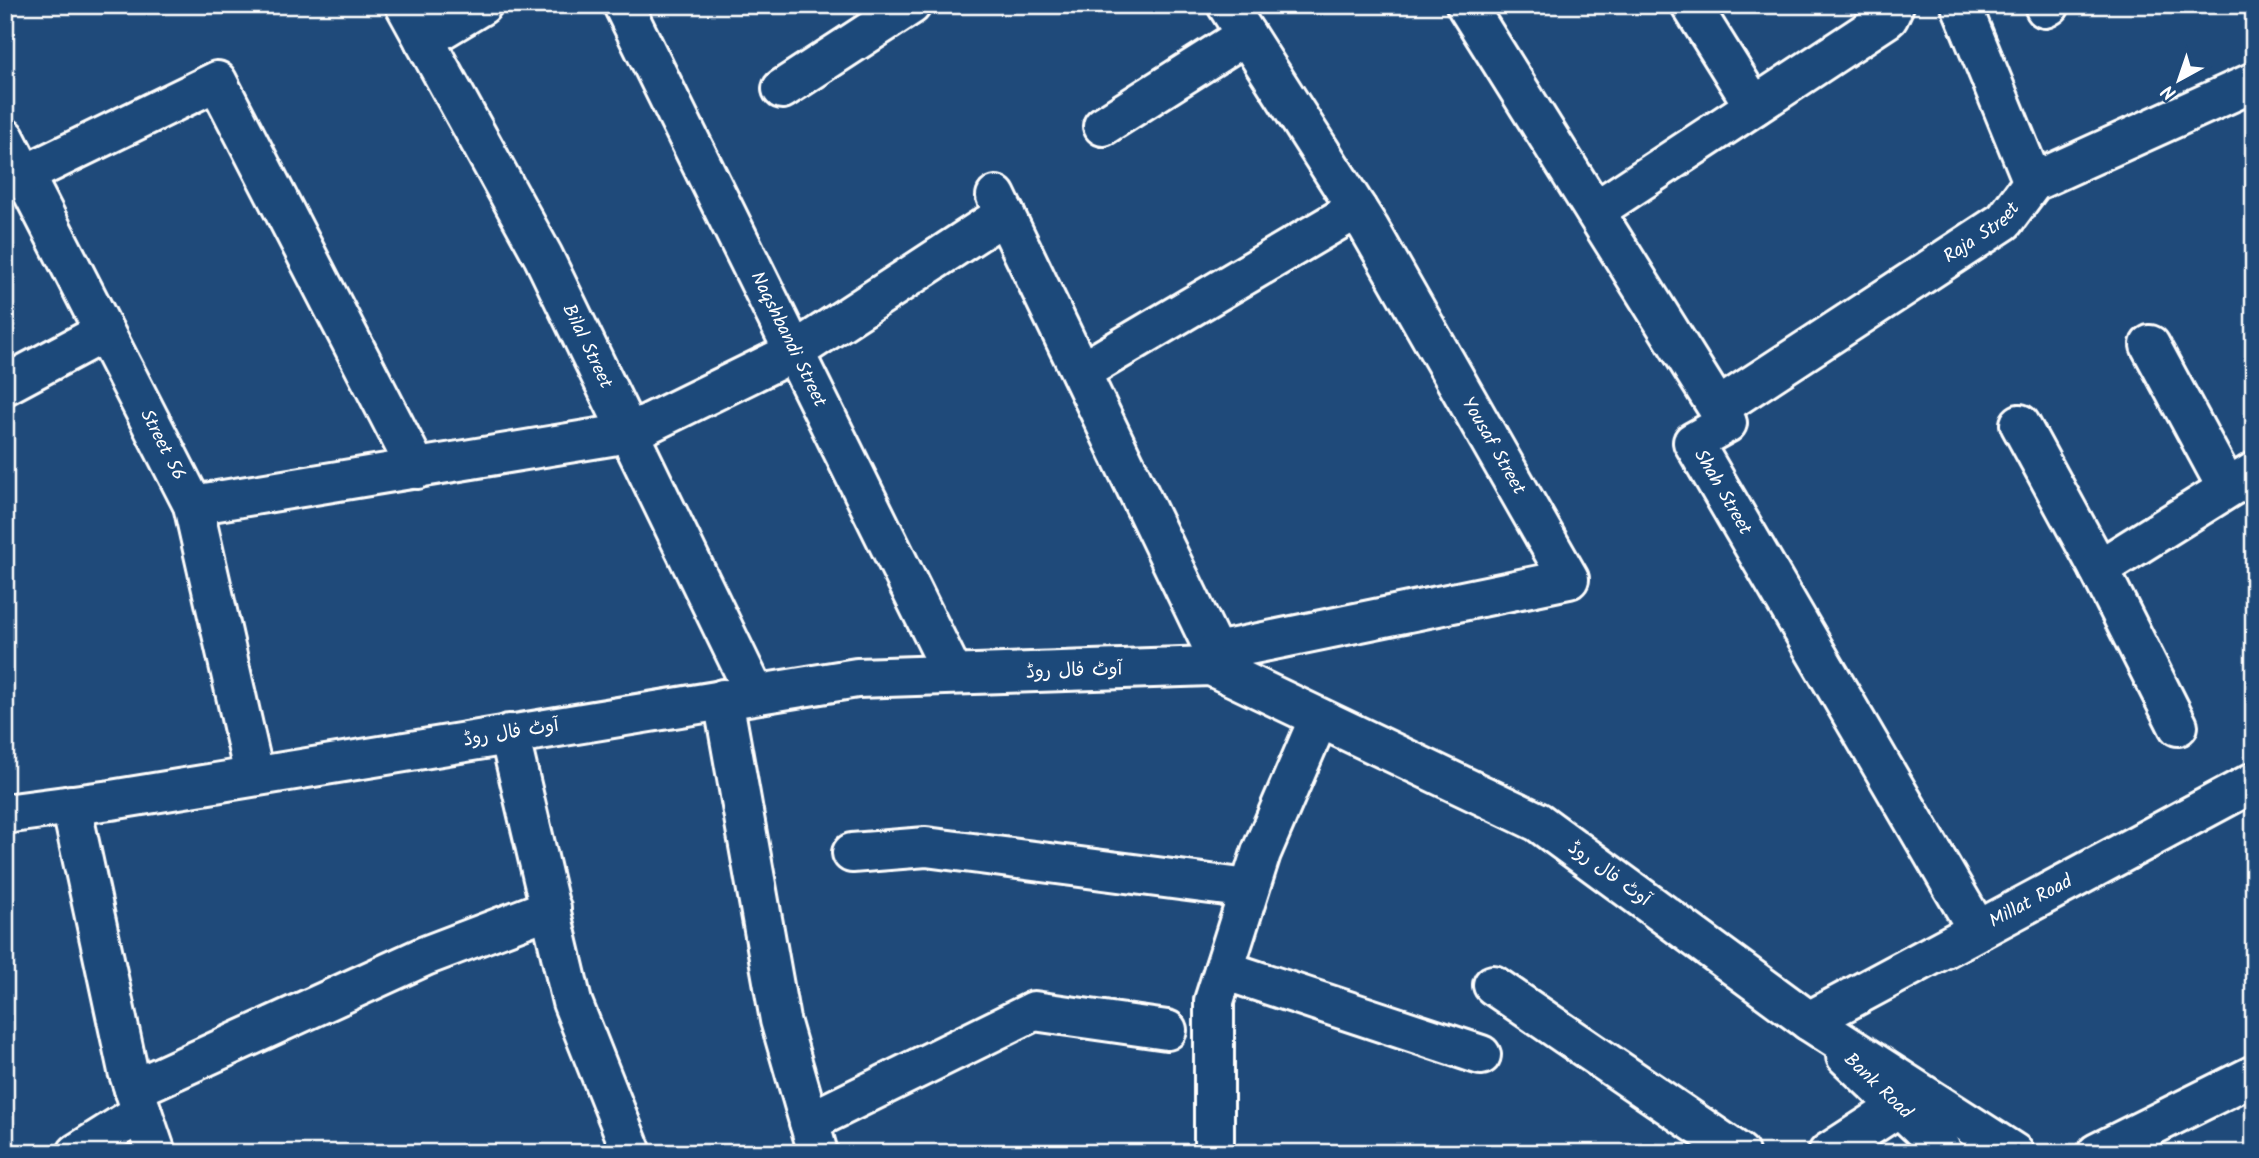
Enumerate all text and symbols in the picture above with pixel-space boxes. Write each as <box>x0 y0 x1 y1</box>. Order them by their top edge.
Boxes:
north arrow <box>2144 46 2214 116</box>
text: N <box>2155 76 2184 107</box>
street label: Raja Street <box>1938 195 2028 272</box>
street label: Naqshbandi Street <box>742 267 834 413</box>
street label: Bilal Street <box>554 299 620 394</box>
street label: Yousaf Street <box>1453 391 1533 501</box>
street label: Street 56 <box>131 404 193 486</box>
street label: Shah Street <box>1685 444 1760 542</box>
street label: آوٹ فال روڈ <box>1025 654 1124 688</box>
street label: آوٹ فال روڈ <box>461 710 562 755</box>
street label: آوٹ فال روڈ <box>1561 834 1658 915</box>
street label: Millat Road <box>1984 867 2079 936</box>
street label: Bank Road <box>1836 1046 1920 1127</box>

